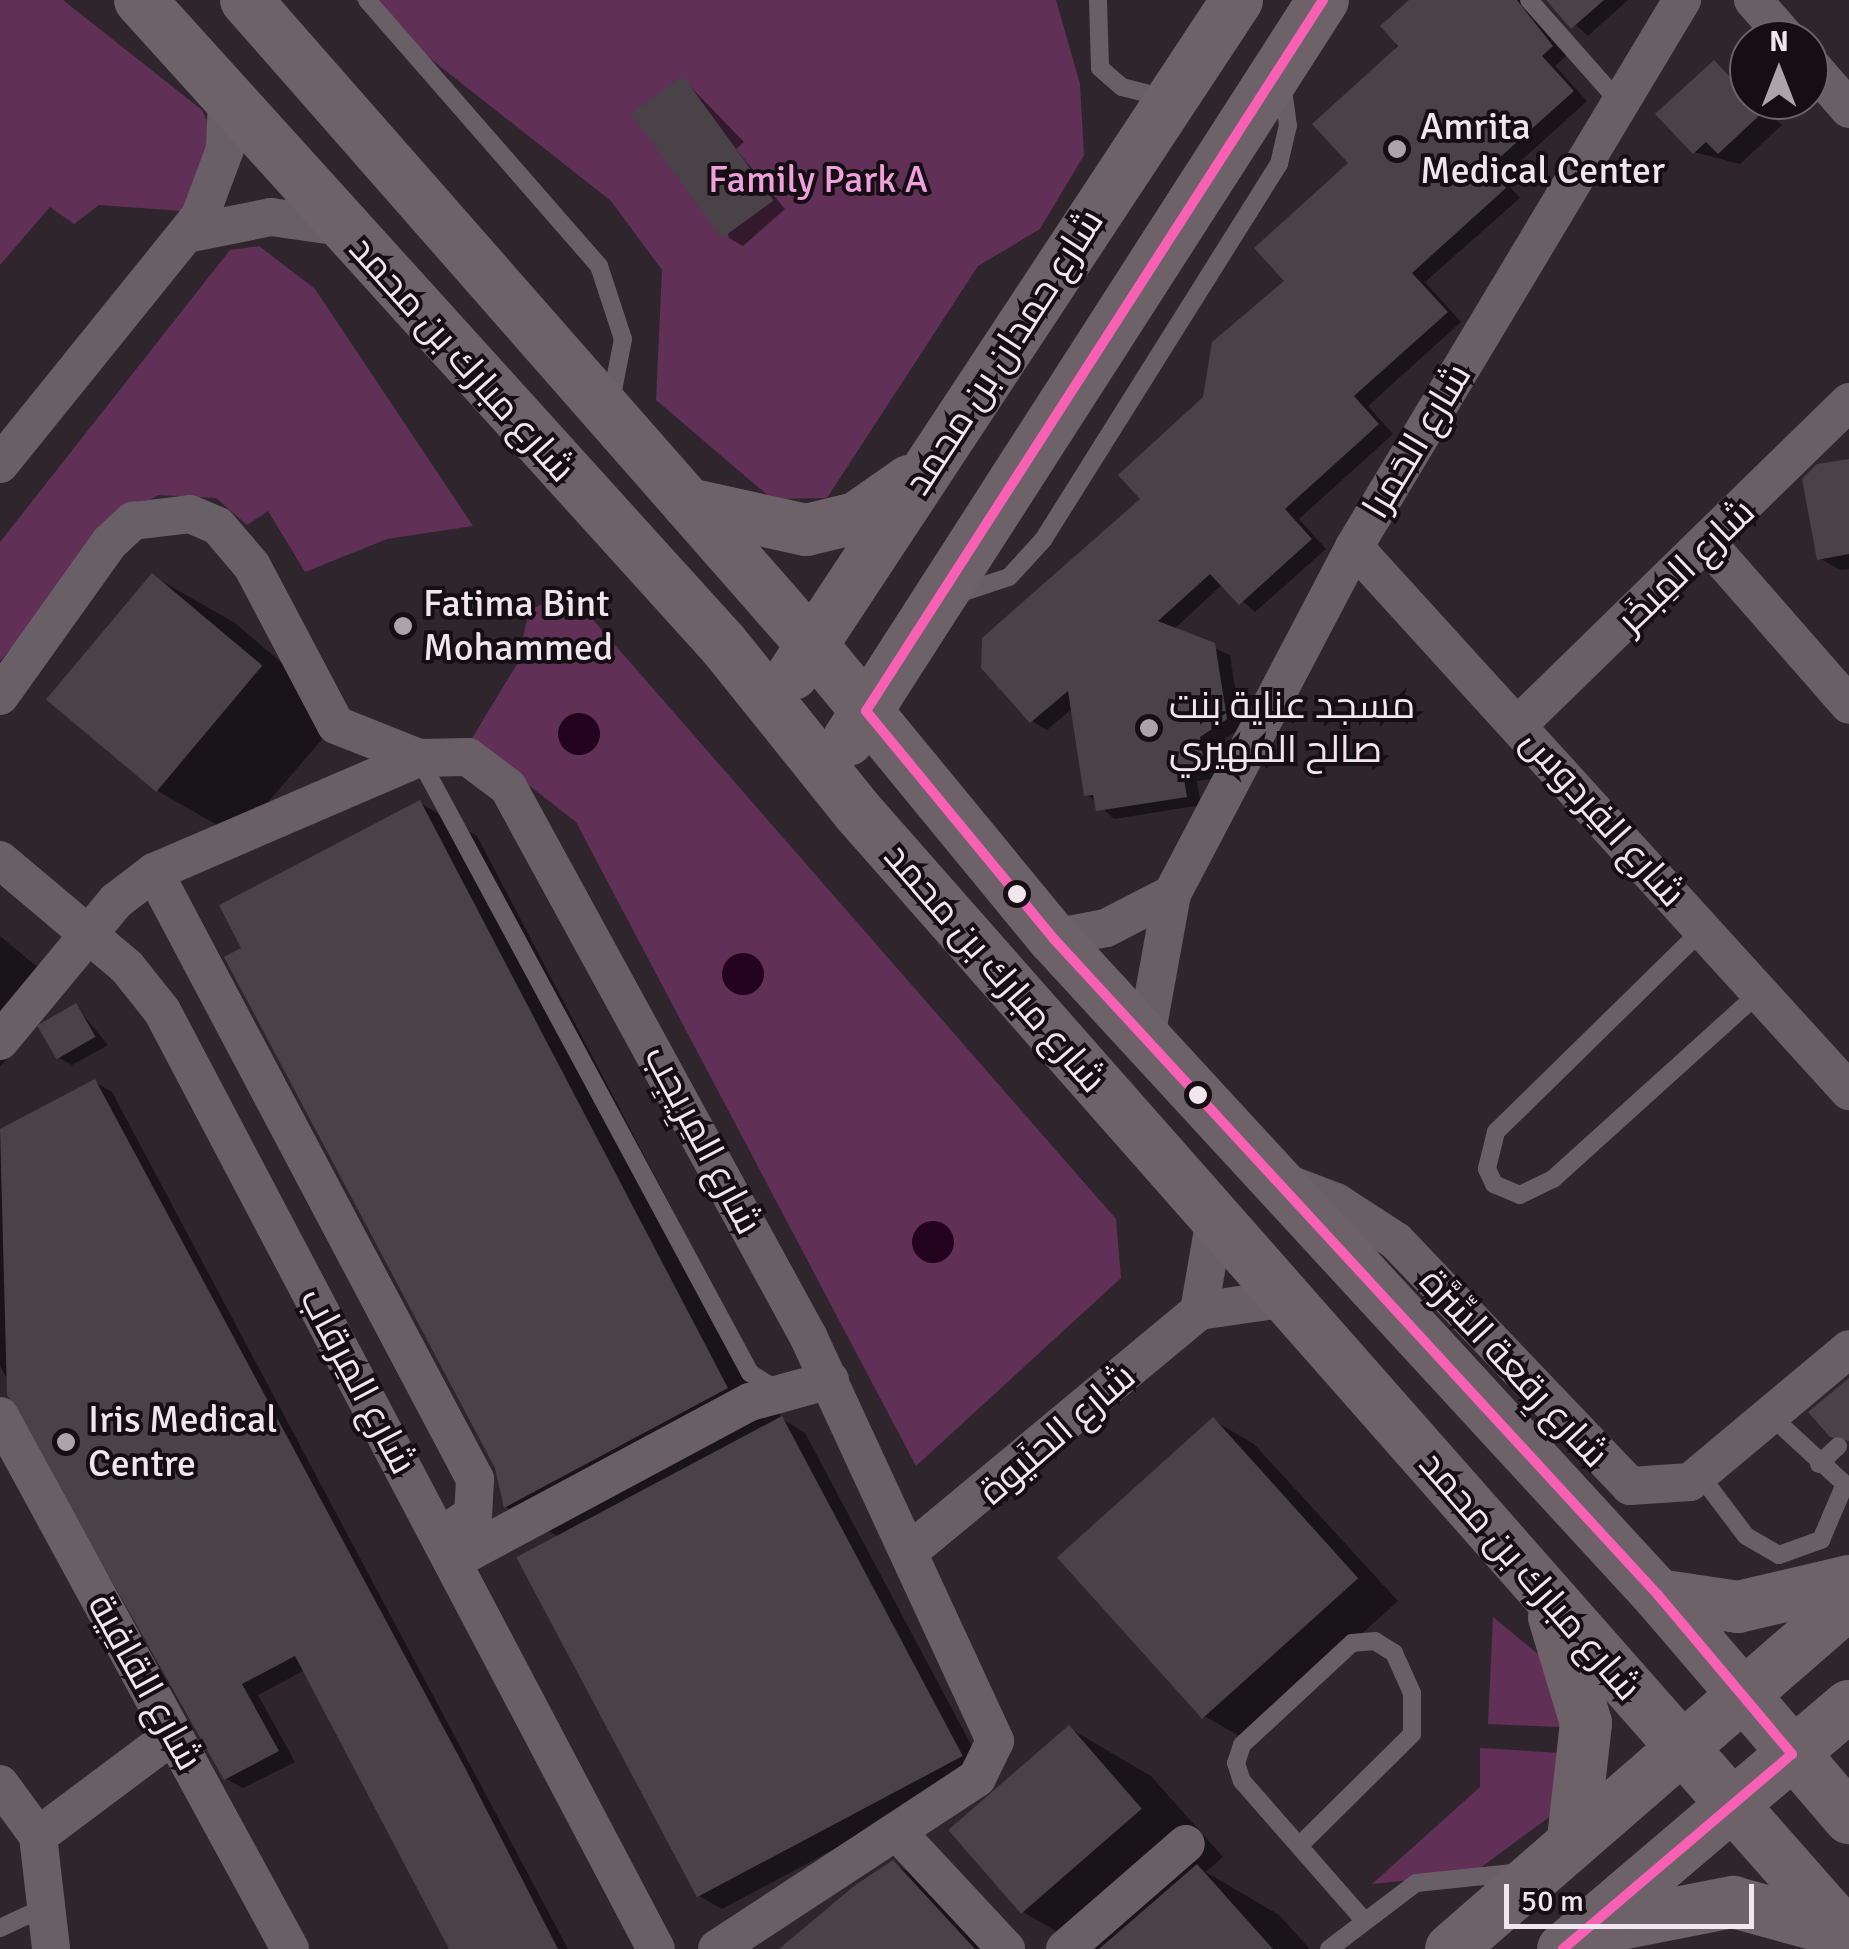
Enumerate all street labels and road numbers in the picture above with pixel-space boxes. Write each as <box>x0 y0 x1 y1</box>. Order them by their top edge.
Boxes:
street label: شارع حمدان بن محمد <box>895 201 1113 503</box>
street label: شارع مبارك بن محمد <box>340 227 584 491</box>
street label: شارع الحَمرا <box>1353 355 1481 527</box>
street label: شارع المِبخَر <box>1608 489 1764 643</box>
street label: شارع الفِردوس <box>1511 720 1695 916</box>
street label: شارع مبارك بن محمد <box>874 834 1116 1102</box>
street label: شارع المِرِيجِب <box>634 1038 772 1242</box>
street label: شارع رِقعة السِّرَّة <box>1410 1259 1618 1477</box>
street label: شارع المِرقاب <box>290 1280 426 1482</box>
street label: شارع الحنَيوة <box>970 1354 1144 1514</box>
street label: شارع مبارك بن محمد <box>1409 1442 1651 1710</box>
street label: شارع القافِية <box>78 1586 212 1778</box>

